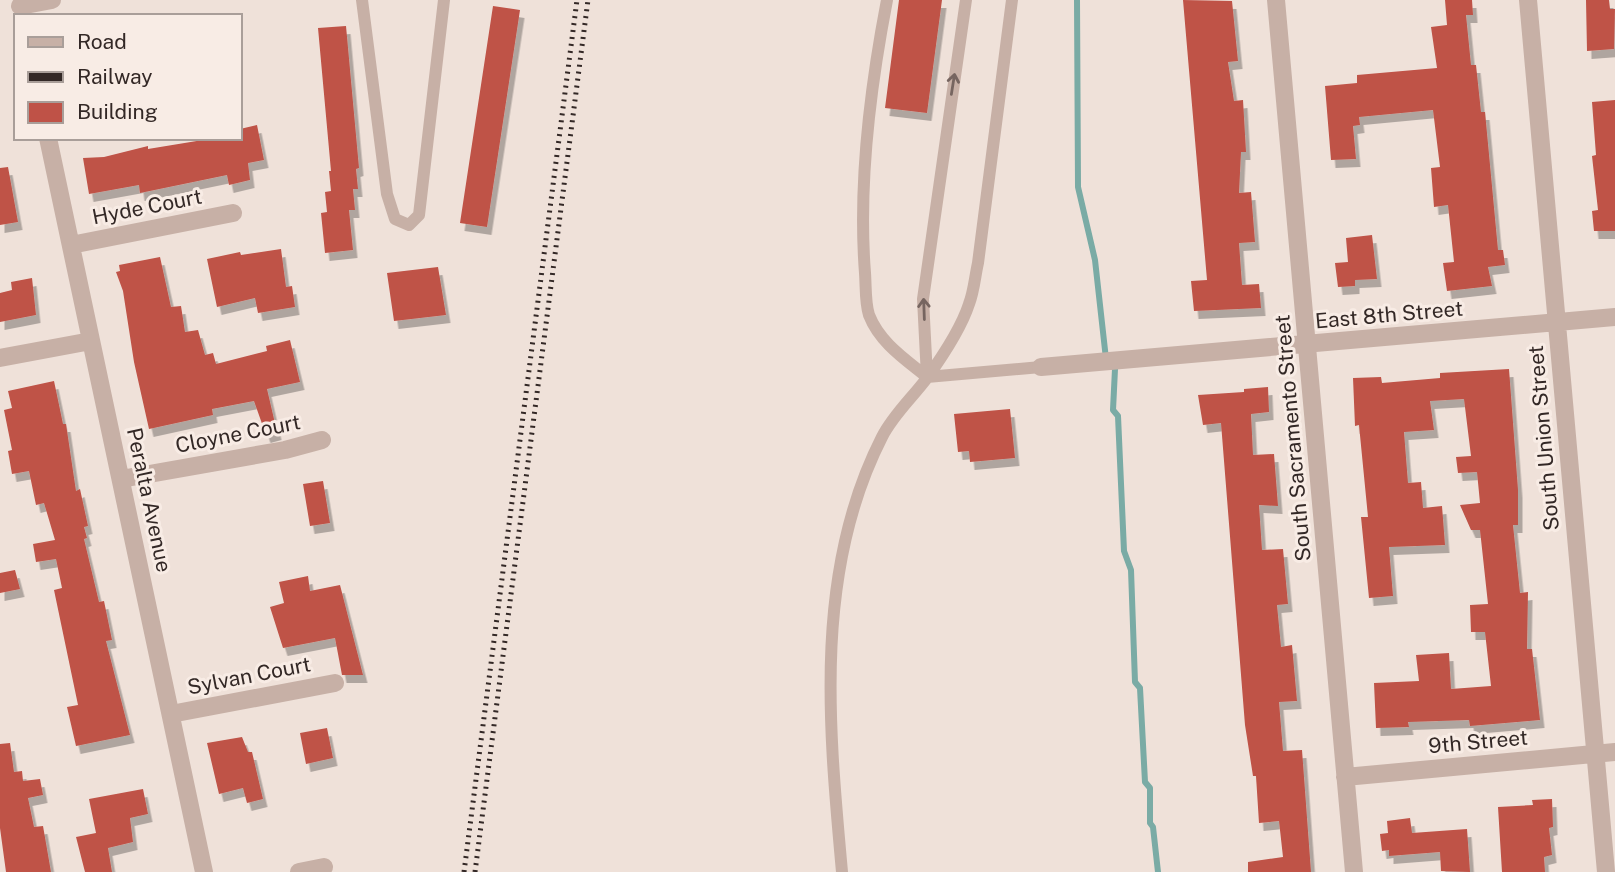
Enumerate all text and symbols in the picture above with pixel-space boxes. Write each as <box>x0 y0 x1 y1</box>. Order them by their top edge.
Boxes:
legend <box>14 14 242 140</box>
text: Road <box>77 29 127 54</box>
text: Railway <box>77 64 153 89</box>
one-way arrow <box>947 73 960 96</box>
text: Building <box>77 99 158 124</box>
street label: Hyde Court <box>90 184 204 229</box>
street label: East 8th Street <box>1314 296 1464 333</box>
one-way arrow <box>917 298 930 321</box>
street label: South Sacramento Street <box>1269 314 1316 562</box>
street label: South Union Street <box>1523 344 1564 532</box>
street label: Cloyne Court <box>173 409 303 458</box>
street label: Peralta Avenue <box>122 425 177 574</box>
street label: Sylvan Court <box>185 651 313 700</box>
street label: 9th Street <box>1427 725 1529 758</box>

